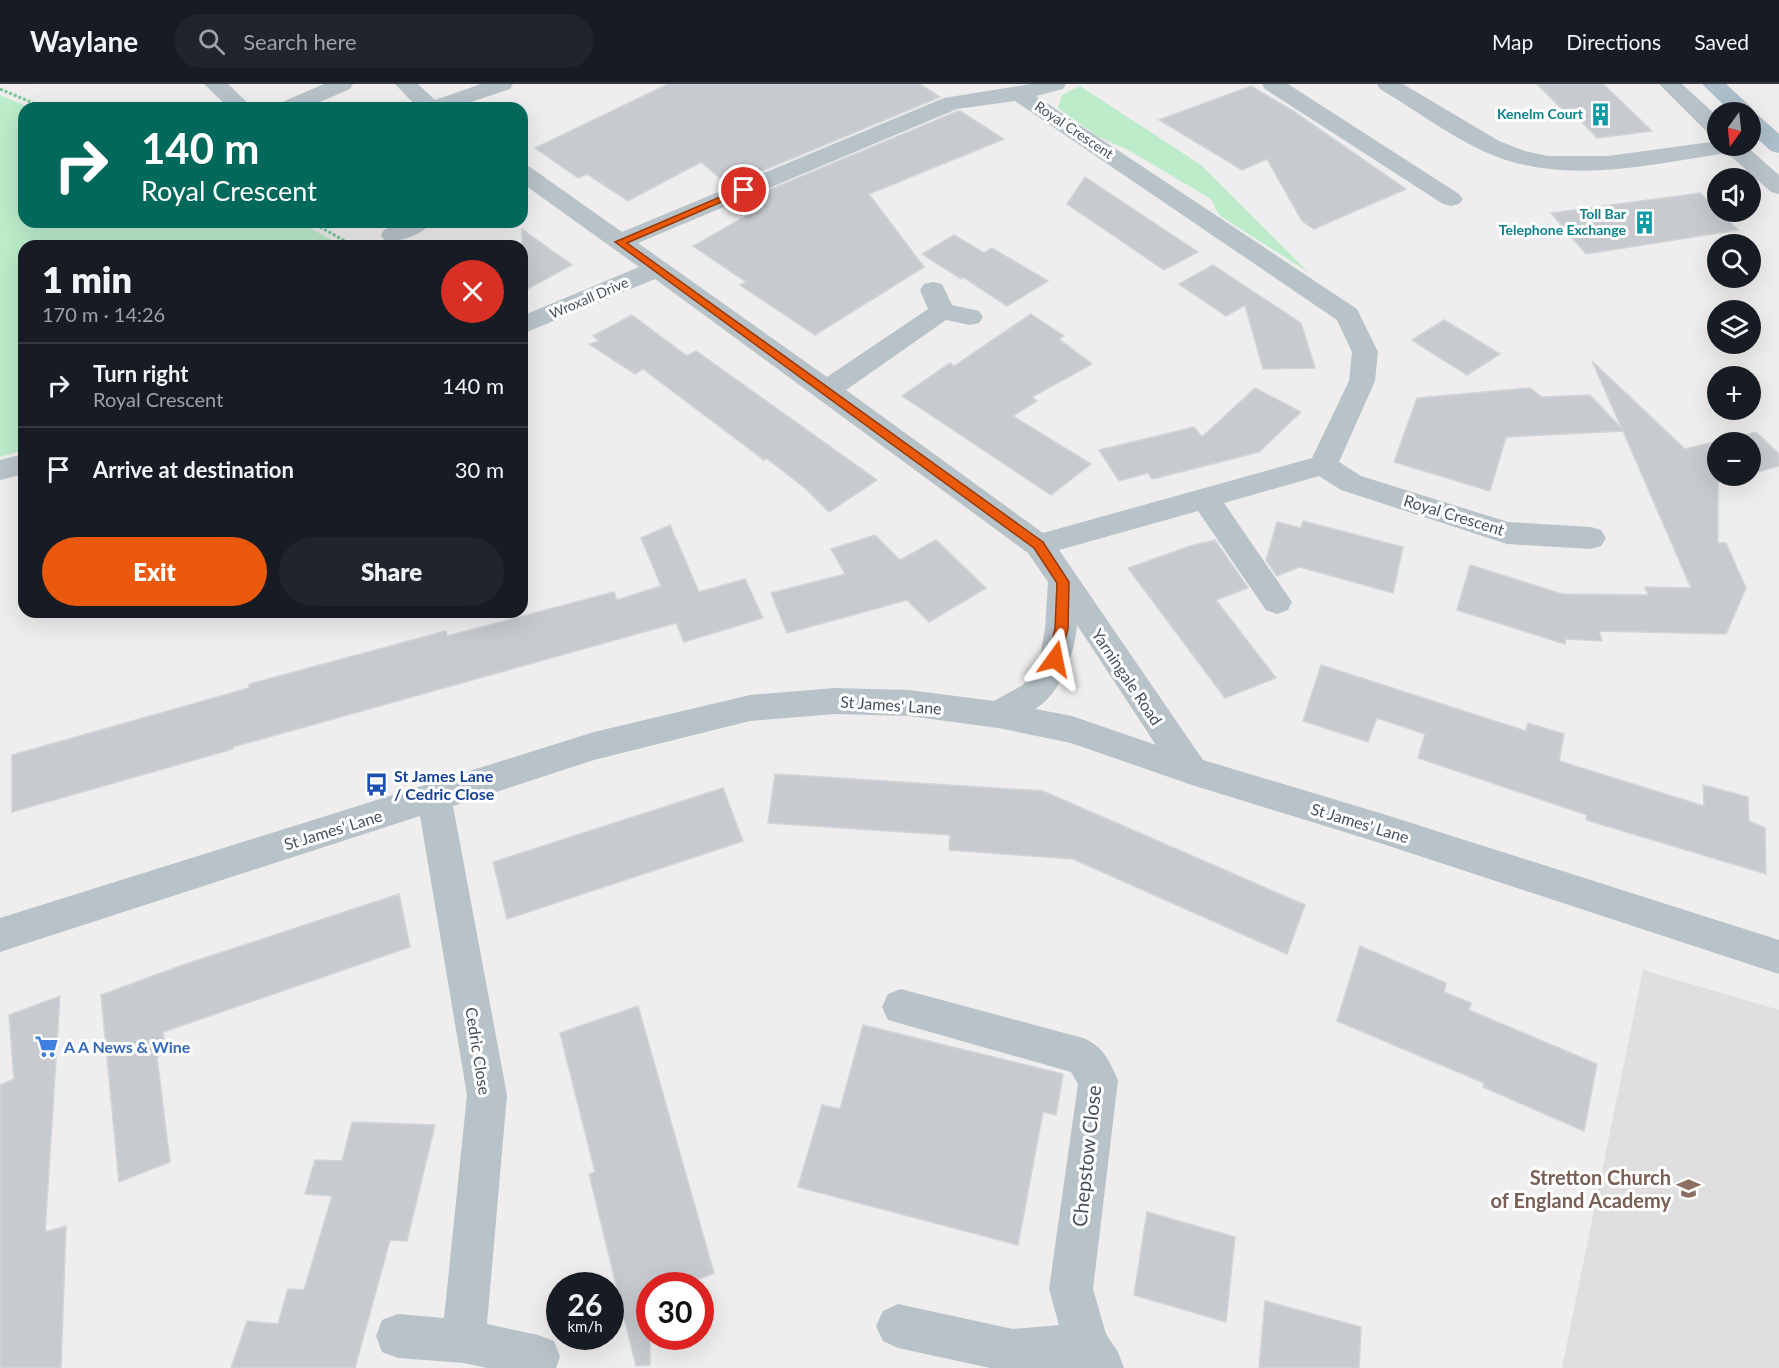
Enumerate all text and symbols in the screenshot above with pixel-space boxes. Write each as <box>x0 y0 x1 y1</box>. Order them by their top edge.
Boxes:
search box <box>174 14 594 68</box>
text: Waylane <box>30 24 138 58</box>
icon: search <box>195 25 228 58</box>
text: Search here <box>243 28 357 55</box>
text: Map <box>1492 29 1533 54</box>
text: Directions <box>1566 29 1661 54</box>
text: Saved <box>1694 29 1749 54</box>
street label: Royal Crescent <box>1032 97 1117 162</box>
building icon: Kenelm Court <box>1588 101 1614 127</box>
north arrow <box>1707 102 1761 156</box>
map controls <box>1707 102 1761 486</box>
place label: Kenelm Court <box>1497 105 1584 122</box>
text: 140 m <box>141 123 259 173</box>
icon: right <box>42 126 120 204</box>
pin <box>718 164 769 215</box>
button: sound <box>1707 168 1761 222</box>
icon: arrive <box>727 173 760 206</box>
text: Royal Crescent <box>141 174 317 207</box>
place label: Toll Bar Telephone Exchange <box>1499 205 1627 238</box>
building icon: Toll Bar Telephone Exchange <box>1631 209 1657 235</box>
button: search <box>1707 234 1761 288</box>
text: 1 min <box>42 257 132 301</box>
button: close <box>441 260 504 323</box>
street label: Wroxall Drive <box>547 273 631 322</box>
button: layers <box>1707 300 1761 354</box>
text: 170 m · 14:26 <box>42 302 165 326</box>
text: Turn right <box>93 360 188 387</box>
button: + <box>1707 366 1761 420</box>
icon: right <box>42 369 75 402</box>
text: 140 m <box>442 372 504 399</box>
text: Royal Crescent <box>93 387 223 411</box>
button: − <box>1707 432 1761 486</box>
icon: arrive <box>42 453 75 486</box>
text: Arrive at destination <box>93 456 294 483</box>
text: 30 m <box>455 456 504 483</box>
street label: Royal Crescent <box>1402 490 1507 539</box>
button: Exit <box>42 537 267 606</box>
button: Share <box>279 537 504 606</box>
street label: Yarningale Road <box>1088 625 1167 728</box>
position arrow <box>1023 627 1087 691</box>
street label: St James' Lane <box>840 691 942 718</box>
place label: St James Lane / Cedric Close <box>394 766 495 803</box>
bus stop icon: St James Lane / Cedric Close <box>363 772 389 798</box>
street label: St James' Lane <box>1309 799 1411 846</box>
street label: St James' Lane <box>282 806 384 853</box>
street label: Cedric Close <box>462 1006 495 1096</box>
supermarket icon: A A News & Wine <box>33 1034 59 1060</box>
place label: A A News & Wine <box>63 1037 191 1056</box>
street label: Chepstow Close <box>1067 1084 1105 1228</box>
place label: Stretton Church of England Academy <box>1491 1165 1671 1212</box>
school or university icon: Stretton Church of England Academy <box>1676 1176 1702 1202</box>
speed limit sign: 30 <box>636 1272 714 1350</box>
text: 26 <box>568 1286 602 1322</box>
text: km/h <box>567 1317 603 1335</box>

